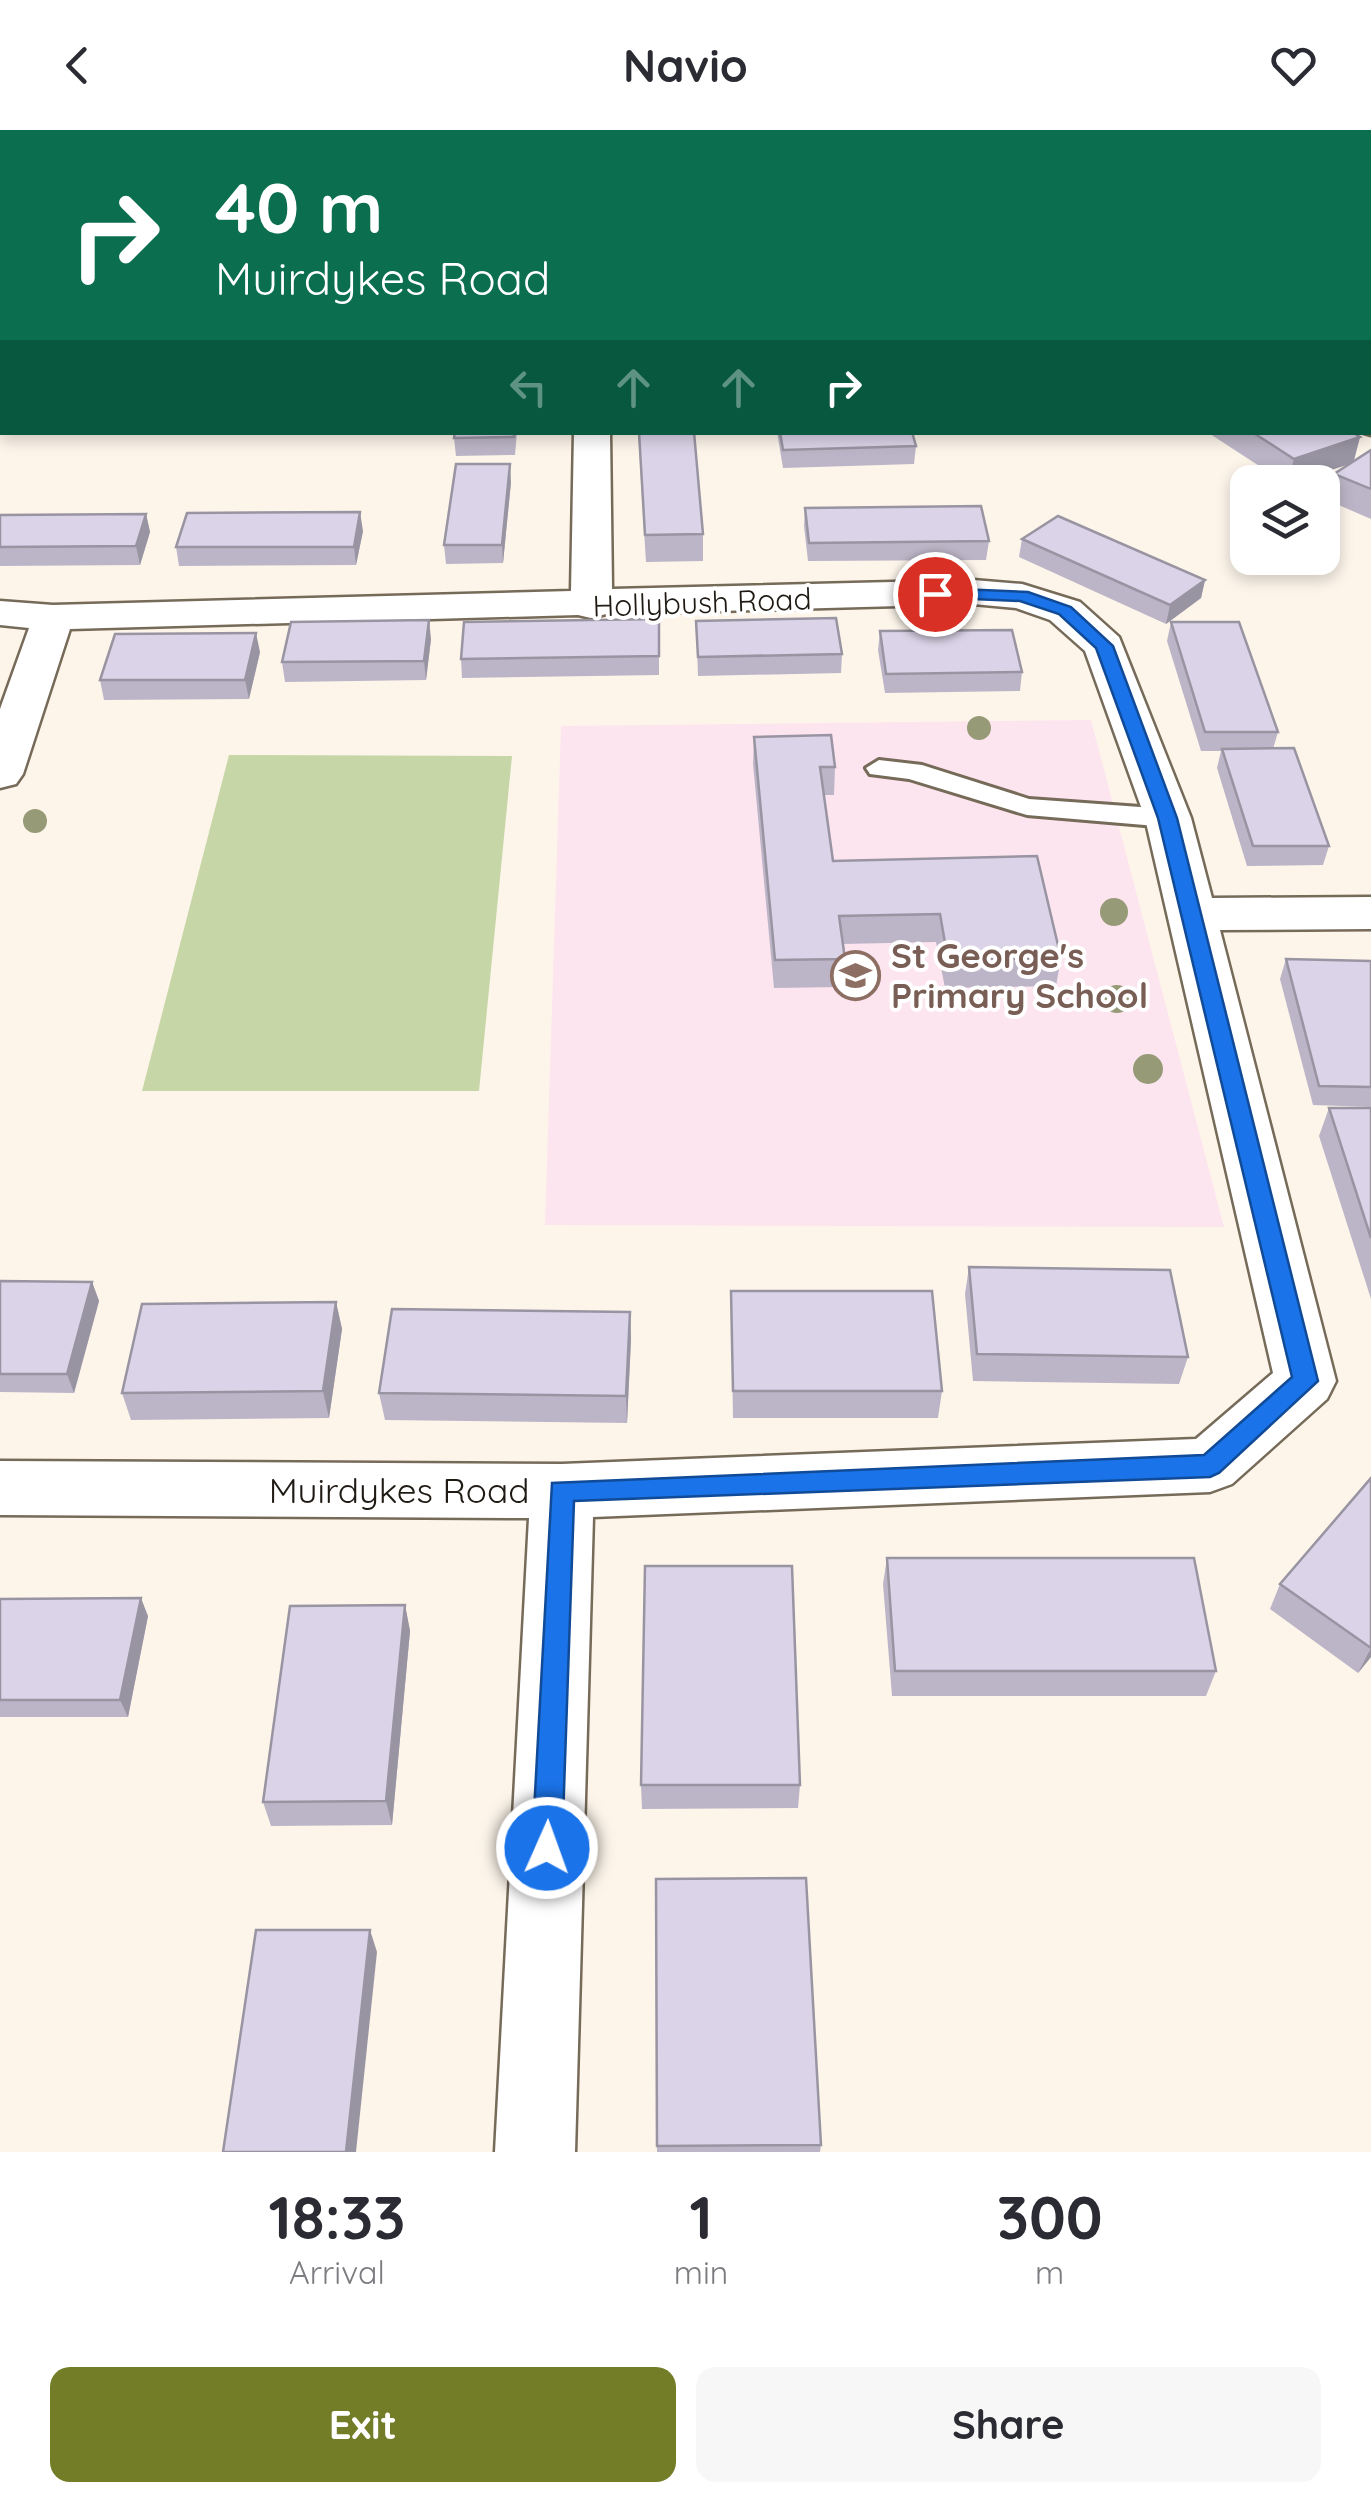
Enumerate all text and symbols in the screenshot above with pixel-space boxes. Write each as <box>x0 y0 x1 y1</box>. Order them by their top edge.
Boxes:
text: Navio <box>623 37 748 93</box>
icon: back <box>50 38 105 93</box>
icon: heart <box>1266 38 1321 93</box>
text: 40 m <box>215 163 383 251</box>
icon: right <box>50 170 180 300</box>
text: Muirdykes Road <box>215 250 550 306</box>
icon: left <box>501 360 556 415</box>
icon: ahead <box>606 360 661 415</box>
icon: ahead <box>711 360 766 415</box>
icon: right <box>816 360 871 415</box>
map controls <box>1230 465 1340 575</box>
button: layers <box>1230 465 1340 575</box>
pin <box>893 552 978 637</box>
icon: arrive <box>908 567 963 622</box>
street label: Hollybush Road <box>592 579 812 625</box>
place label: St George's Primary School <box>891 933 1148 1017</box>
school or university icon: St George's Primary School <box>830 949 882 1001</box>
street label: Muirdykes Road <box>269 1468 529 1512</box>
position arrow <box>495 1796 599 1900</box>
text: 18:33 <box>268 2179 405 2254</box>
text: 1 <box>689 2179 713 2254</box>
text: 300 <box>997 2179 1103 2254</box>
text: Arrival <box>289 2252 385 2292</box>
text: min <box>674 2252 728 2292</box>
text: m <box>1035 2252 1064 2292</box>
button: Exit <box>50 2367 676 2482</box>
button: Share <box>696 2367 1321 2482</box>

